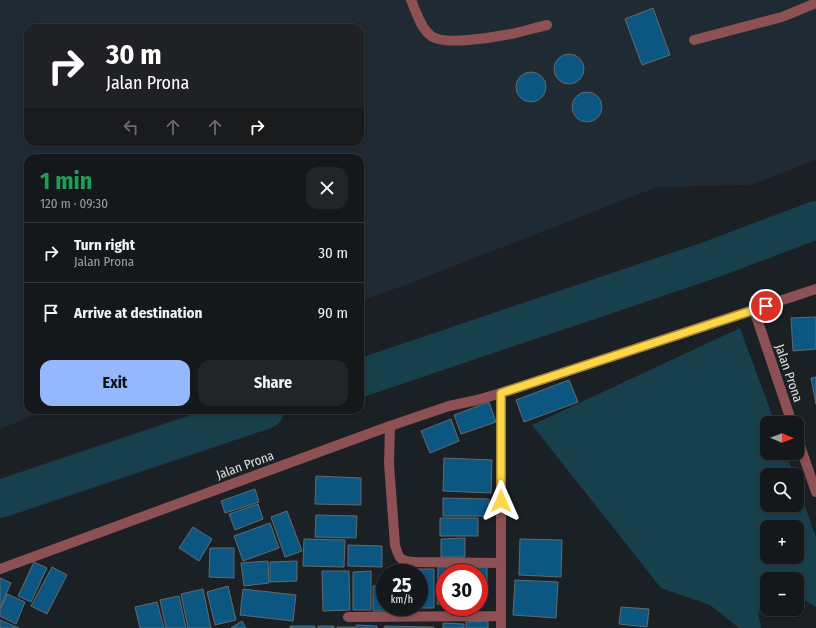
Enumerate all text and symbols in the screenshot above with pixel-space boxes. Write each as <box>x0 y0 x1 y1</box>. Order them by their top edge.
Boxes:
text: 30 m <box>106 38 162 71</box>
icon: right <box>40 40 92 92</box>
text: Jalan Prona <box>106 72 189 94</box>
icon: left <box>120 116 142 138</box>
icon: ahead <box>162 116 184 138</box>
icon: ahead <box>204 116 226 138</box>
icon: right <box>246 116 268 138</box>
text: 1 min <box>40 167 92 195</box>
button: close <box>306 167 348 209</box>
text: 120 m · 09:30 <box>40 196 108 211</box>
text: Turn right <box>74 236 135 254</box>
icon: right <box>40 242 62 264</box>
text: 30 m <box>318 244 348 262</box>
text: Jalan Prona <box>74 254 134 269</box>
pin <box>749 289 783 323</box>
icon: arrive <box>755 295 777 317</box>
icon: arrive <box>40 302 62 324</box>
text: Arrive at destination <box>74 304 202 322</box>
text: 90 m <box>318 304 348 322</box>
street label: Jalan Prona <box>772 342 806 404</box>
button: Exit <box>40 360 190 406</box>
button: Share <box>198 360 348 406</box>
north arrow <box>760 416 804 460</box>
map controls <box>760 416 804 616</box>
street label: Jalan Prona <box>214 448 276 482</box>
button: search <box>760 468 804 512</box>
position arrow <box>480 480 522 522</box>
button: + <box>760 520 804 564</box>
speed limit sign: 30 <box>436 564 488 616</box>
button: − <box>760 572 804 616</box>
text: 25 <box>392 573 412 597</box>
text: km/h <box>391 594 413 606</box>

